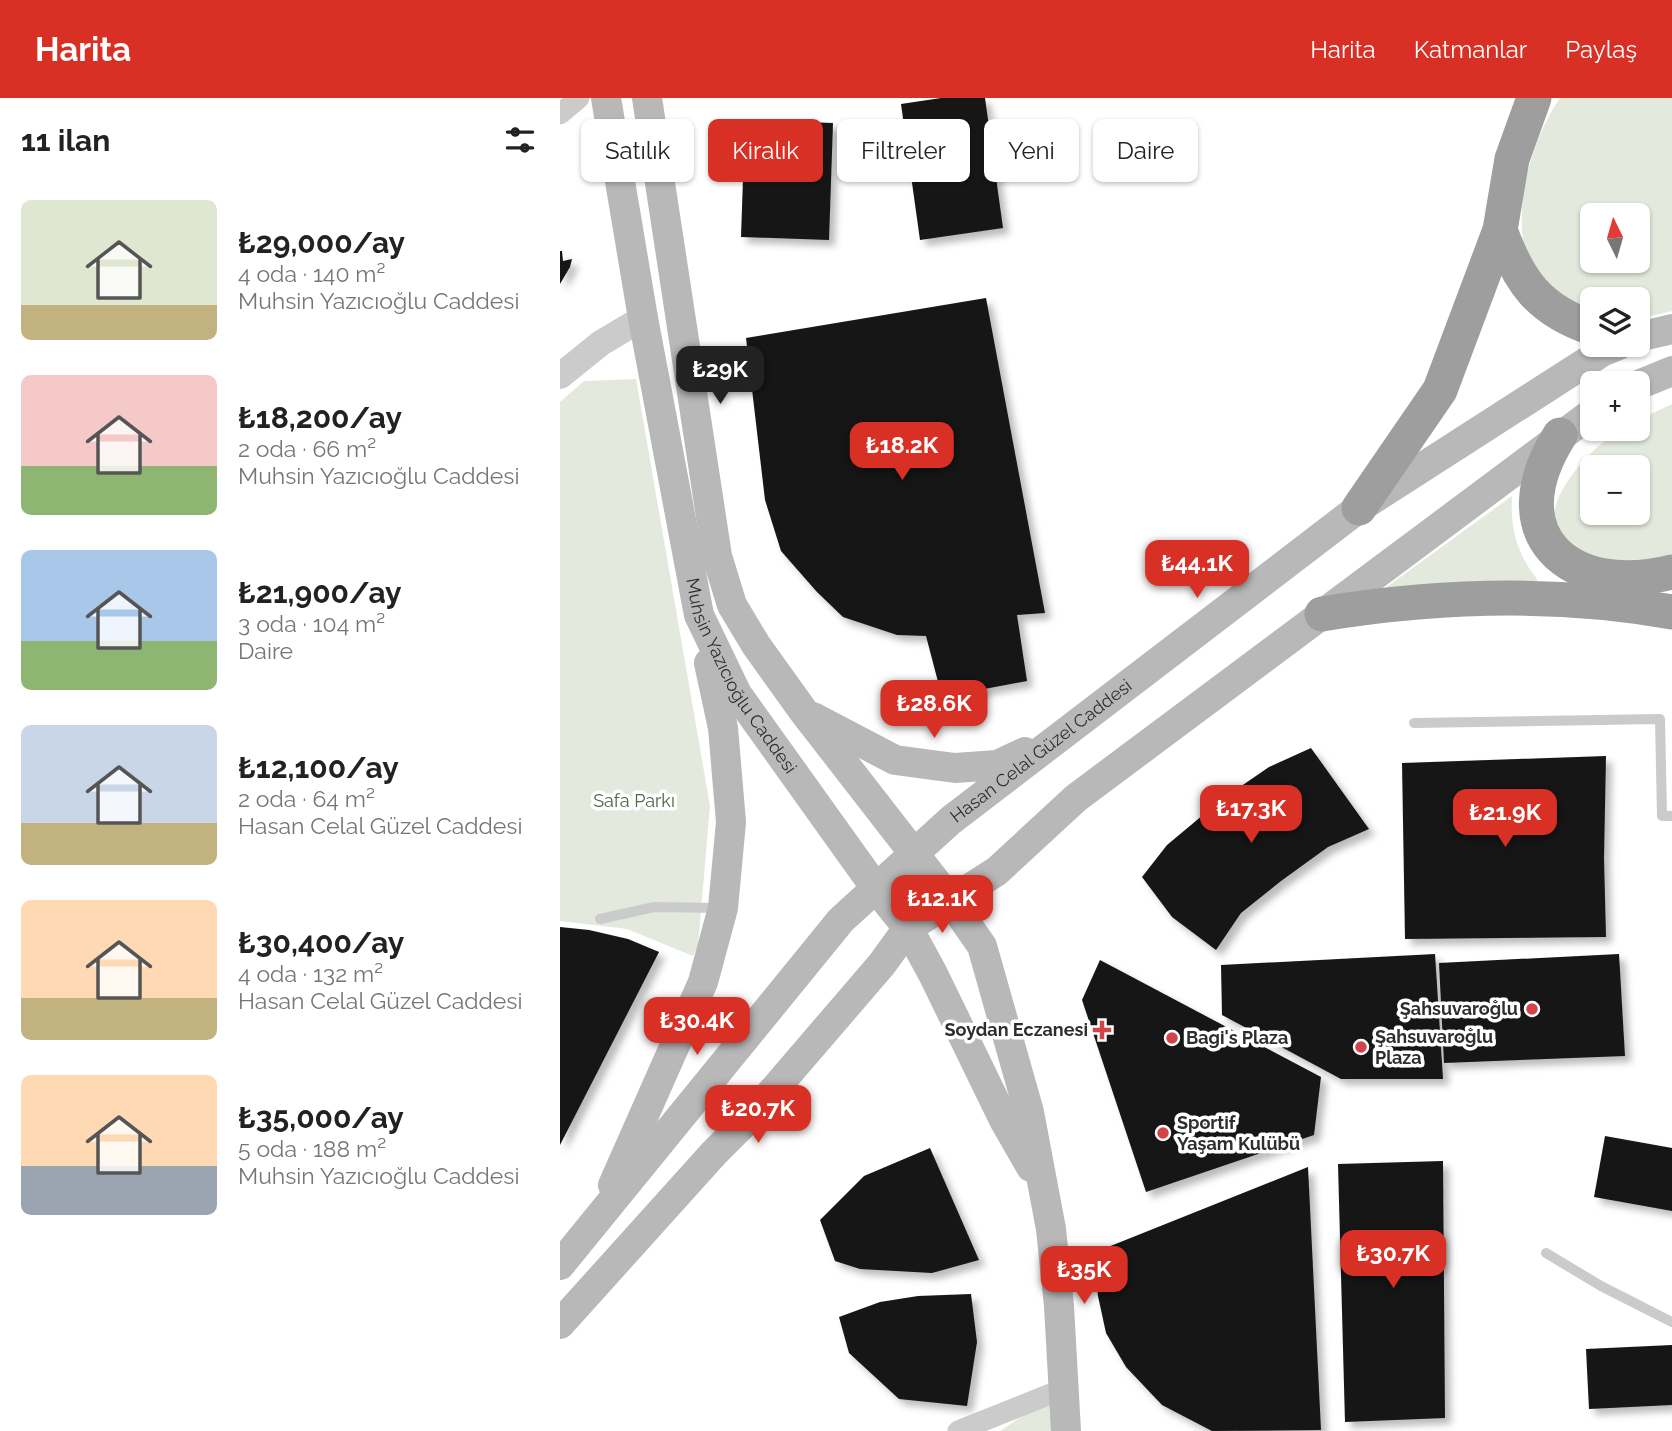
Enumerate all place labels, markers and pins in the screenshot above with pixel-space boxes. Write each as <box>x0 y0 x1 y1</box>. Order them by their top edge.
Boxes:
pin: ₺29K <box>679 346 761 406</box>
pin: ₺18.2K <box>845 422 959 482</box>
pin: ₺44.1K <box>1140 540 1254 600</box>
pin: ₺28.6K <box>877 680 991 740</box>
pin: ₺17.3K <box>1194 786 1308 845</box>
pin: ₺21.9K <box>1448 790 1562 849</box>
pin: ₺12.1K <box>885 876 999 935</box>
pin: ₺30.4K <box>640 998 754 1057</box>
place label: Şahsuvaroğlu <box>1400 998 1518 1019</box>
marker: Şahsuvaroğlu <box>1524 1001 1540 1017</box>
place label: Soydan Eczanesi <box>945 1019 1088 1040</box>
marker: Soydan Eczanesi <box>1094 1022 1110 1038</box>
place label: Şahsuvaroğlu Plaza <box>1375 1026 1493 1068</box>
place label: Bagi's Plaza <box>1186 1027 1288 1048</box>
marker: Bagi's Plaza <box>1164 1030 1180 1046</box>
marker: Şahsuvaroğlu Plaza <box>1353 1039 1369 1055</box>
pin: ₺20.7K <box>701 1086 815 1145</box>
place label: Sportif Yaşam Kulübü <box>1177 1112 1300 1154</box>
marker: Sportif Yaşam Kulübü <box>1155 1125 1171 1141</box>
pin: ₺30.7K <box>1336 1230 1450 1290</box>
pin: ₺35K <box>1043 1246 1125 1306</box>

